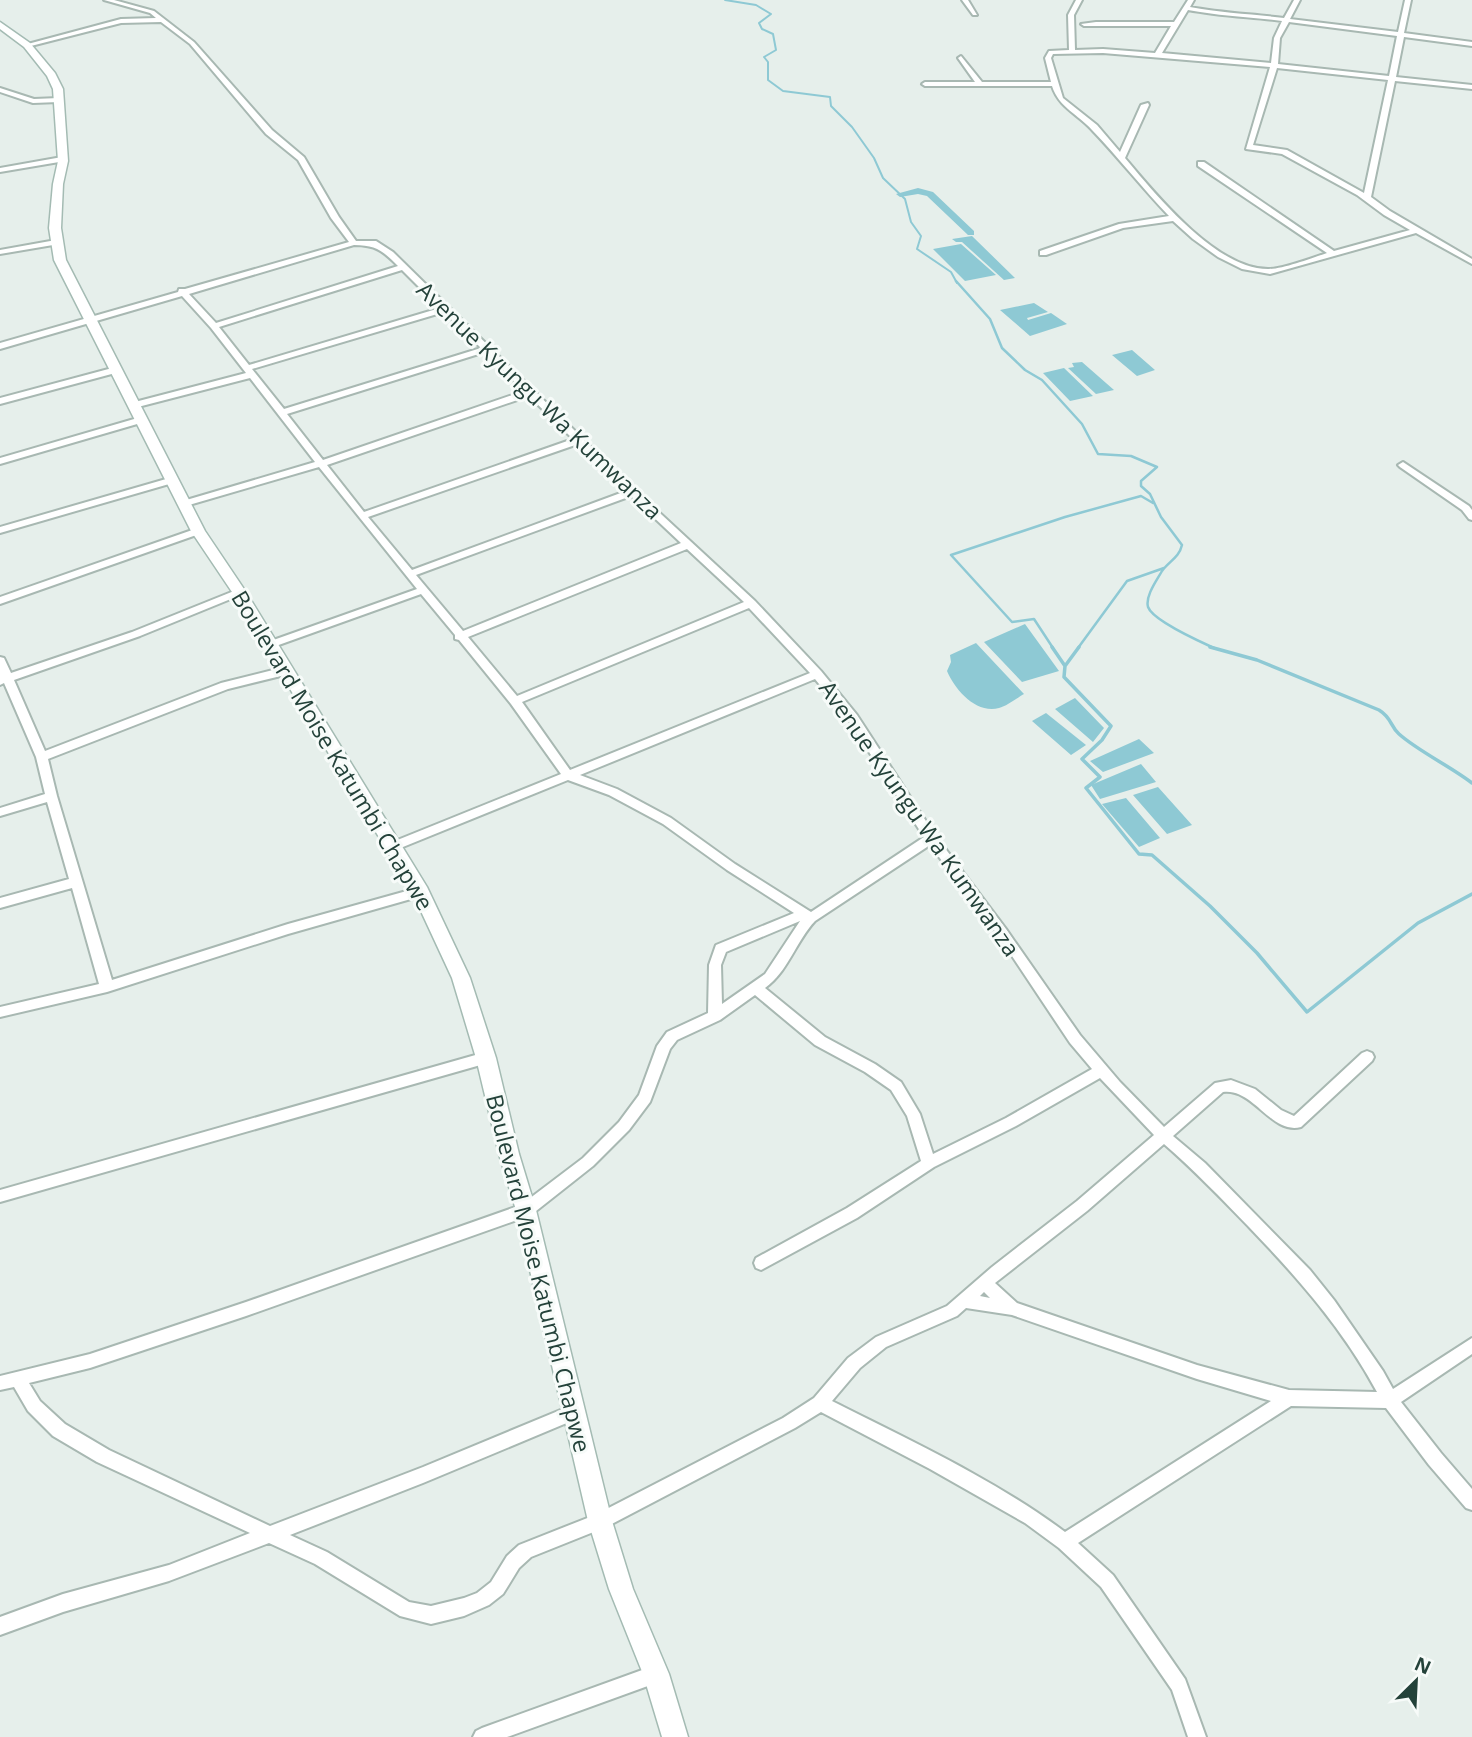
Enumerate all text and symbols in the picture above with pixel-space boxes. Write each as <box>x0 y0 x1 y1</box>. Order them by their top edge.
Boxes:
street label: Avenue Kyungu Wa Kumwanza <box>410 274 670 526</box>
street label: Boulevard Moise Katumbi Chapwe <box>225 584 441 916</box>
street label: Avenue Kyungu Wa Kumwanza <box>812 674 1028 962</box>
street label: Boulevard Moise Katumbi Chapwe <box>479 1091 599 1455</box>
north arrow <box>1381 1646 1451 1716</box>
text: N <box>1411 1650 1435 1680</box>

